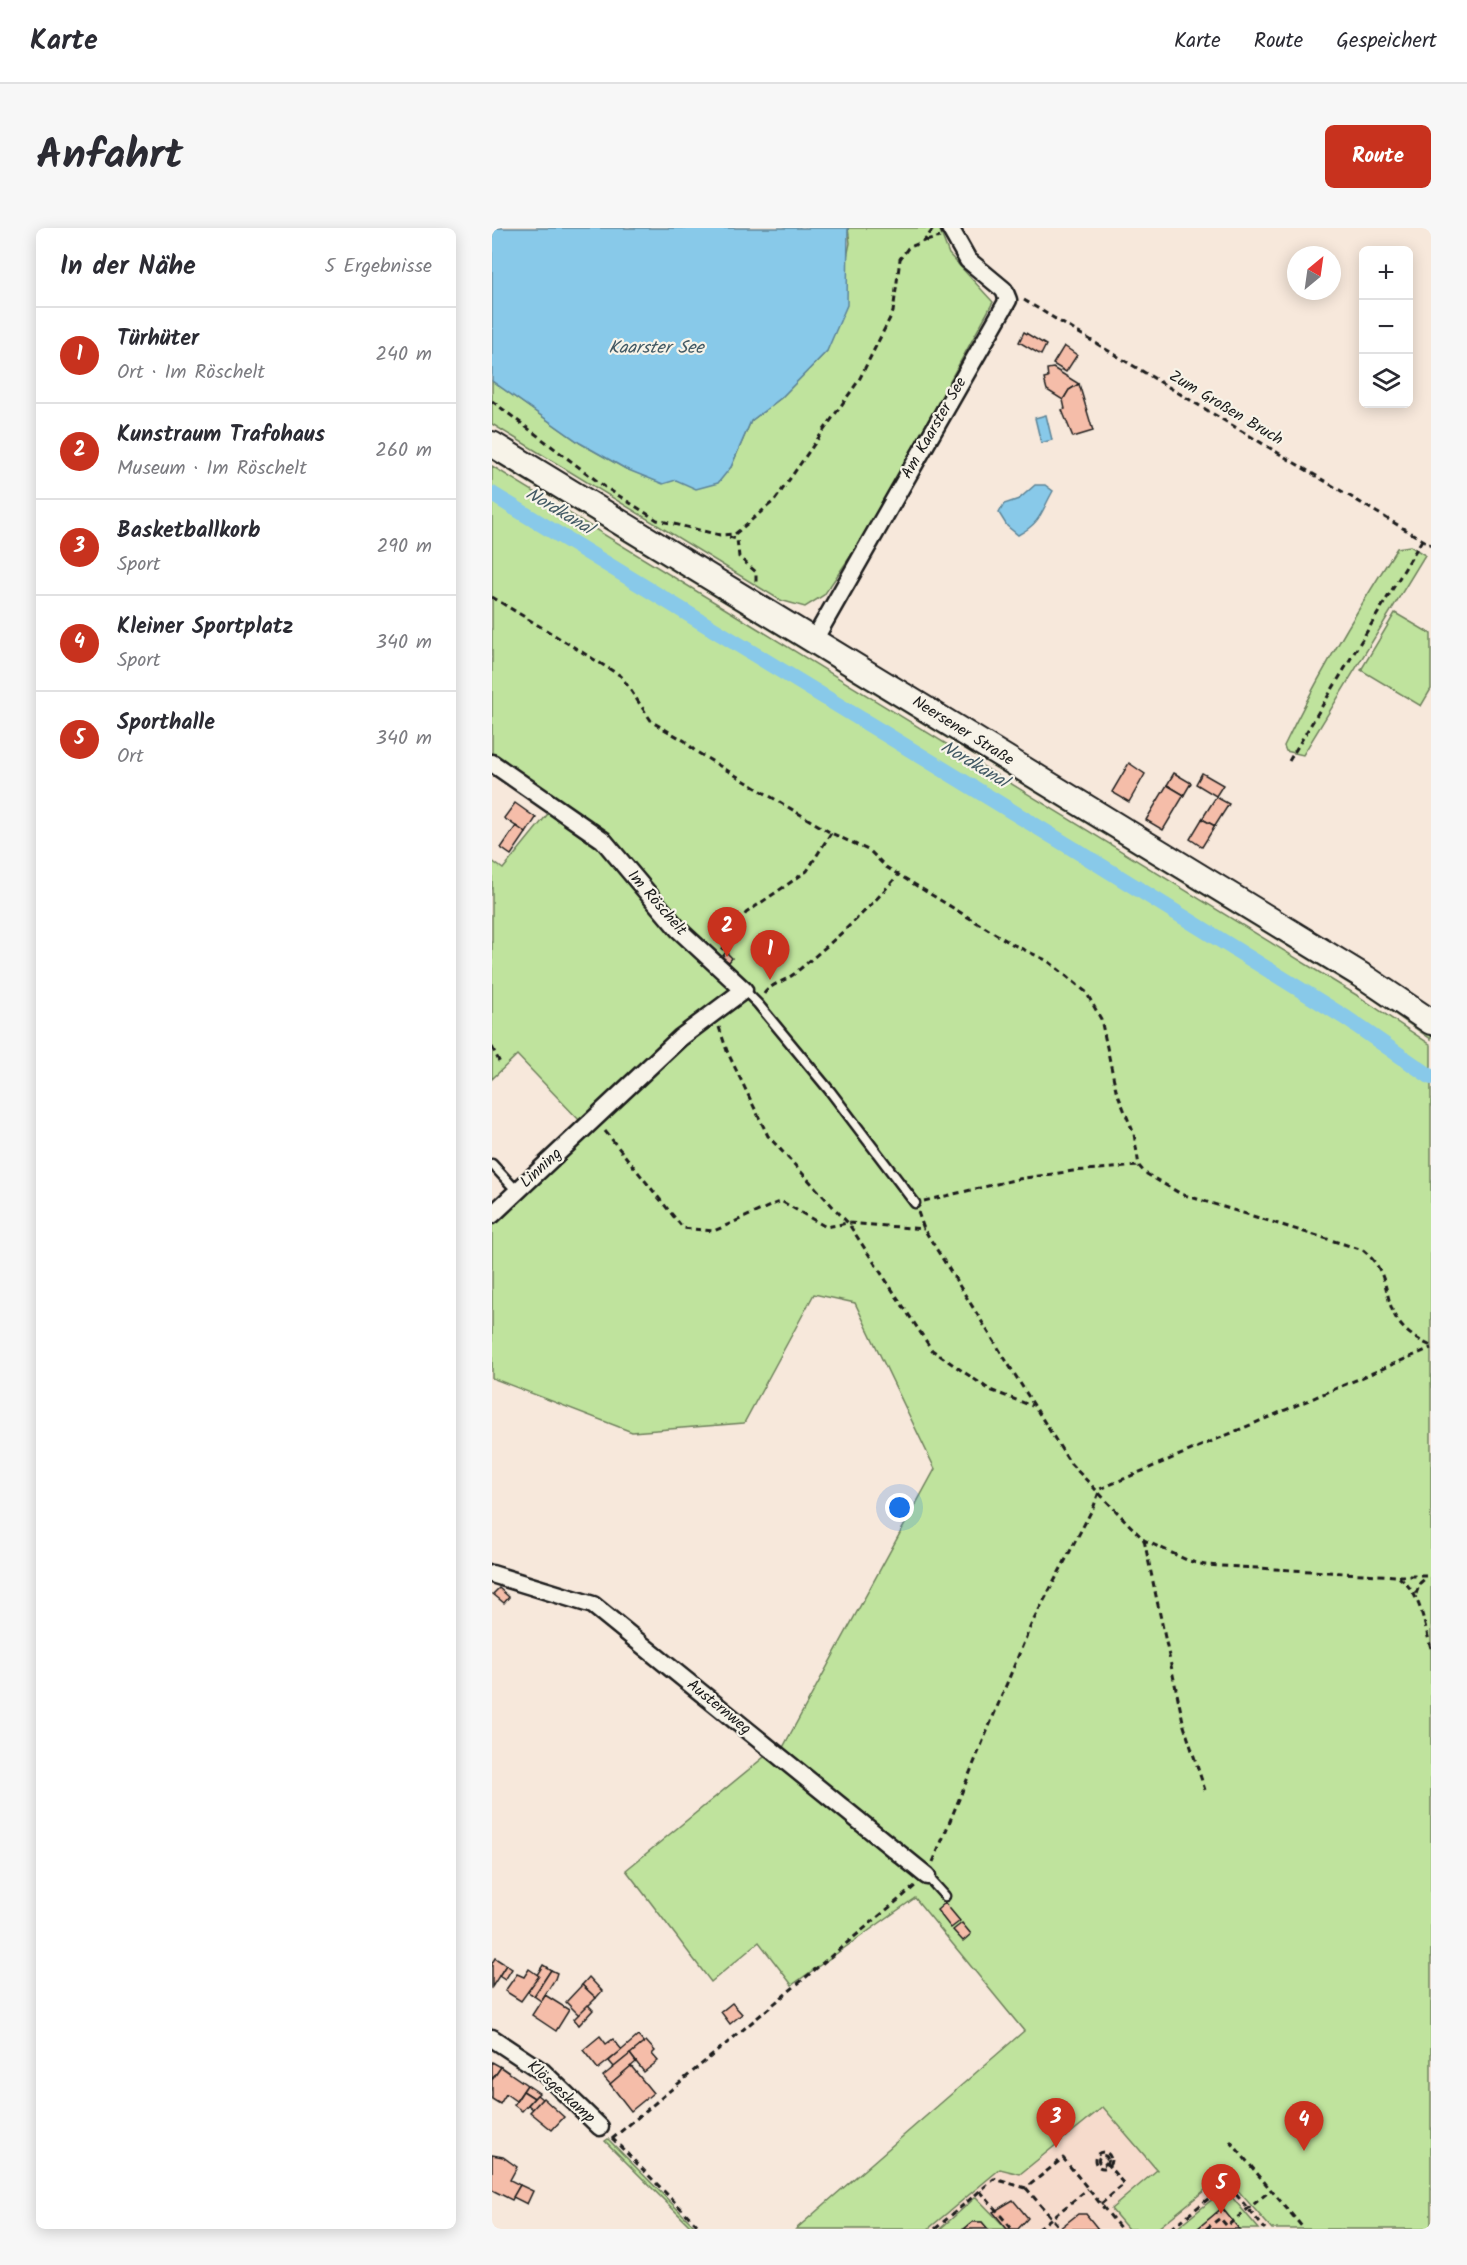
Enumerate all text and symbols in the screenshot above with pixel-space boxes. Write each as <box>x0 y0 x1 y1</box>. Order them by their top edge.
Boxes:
text: Karte <box>30 19 98 64</box>
text: Karte <box>1174 25 1221 58</box>
text: Route <box>1254 25 1303 58</box>
text: Gespeichert <box>1336 25 1437 58</box>
text: Anfahrt <box>36 123 183 190</box>
button: Route <box>1325 125 1431 188</box>
text: In der Nähe <box>60 246 196 288</box>
north arrow <box>1287 246 1341 300</box>
map controls <box>1359 246 1413 408</box>
button: + <box>1359 246 1413 300</box>
text: 5 Ergebnisse <box>324 251 432 283</box>
button: − <box>1359 300 1413 354</box>
text: Türhüter <box>117 322 199 357</box>
water label: Kaarster See <box>608 334 705 363</box>
text: 1 <box>76 339 83 371</box>
text: 240 m <box>375 339 432 371</box>
button: layers <box>1359 354 1413 408</box>
text: Ort · Im Röschelt <box>117 357 265 389</box>
street label: Zum Großen Bruch <box>1164 364 1288 452</box>
street label: Am Kaarster See <box>895 373 973 483</box>
text: Kunstraum Trafohaus <box>117 418 325 453</box>
text: 2 <box>74 435 85 467</box>
text: 260 m <box>375 435 432 467</box>
text: Museum · Im Röschelt <box>117 453 307 485</box>
water label: Nordkanal <box>520 480 602 545</box>
text: Basketballkorb <box>117 514 260 549</box>
text: 3 <box>74 531 85 563</box>
text: 290 m <box>377 531 432 563</box>
text: Sport <box>117 549 161 581</box>
text: Kleiner Sportplatz <box>117 610 293 645</box>
text: 4 <box>74 627 85 659</box>
text: 340 m <box>376 627 432 659</box>
text: Sport <box>117 645 161 677</box>
street label: Neersener Straße <box>907 690 1019 772</box>
text: Sporthalle <box>117 706 215 741</box>
text: 5 <box>74 723 85 755</box>
text: 340 m <box>376 723 432 755</box>
water label: Nordkanal <box>935 733 1017 798</box>
text: Ort <box>117 741 144 773</box>
street label: Im Röschelt <box>621 864 693 942</box>
pin: 2 <box>708 908 746 957</box>
pin: 1 <box>750 930 790 980</box>
street label: Linning <box>514 1142 568 1194</box>
your location <box>885 1493 914 1522</box>
street label: Austernweg <box>681 1673 757 1741</box>
street label: Klösgeskamp <box>521 2054 601 2130</box>
pin: 3 <box>1036 2098 1076 2148</box>
pin: 4 <box>1284 2102 1324 2151</box>
pin: 5 <box>1202 2164 1240 2214</box>

